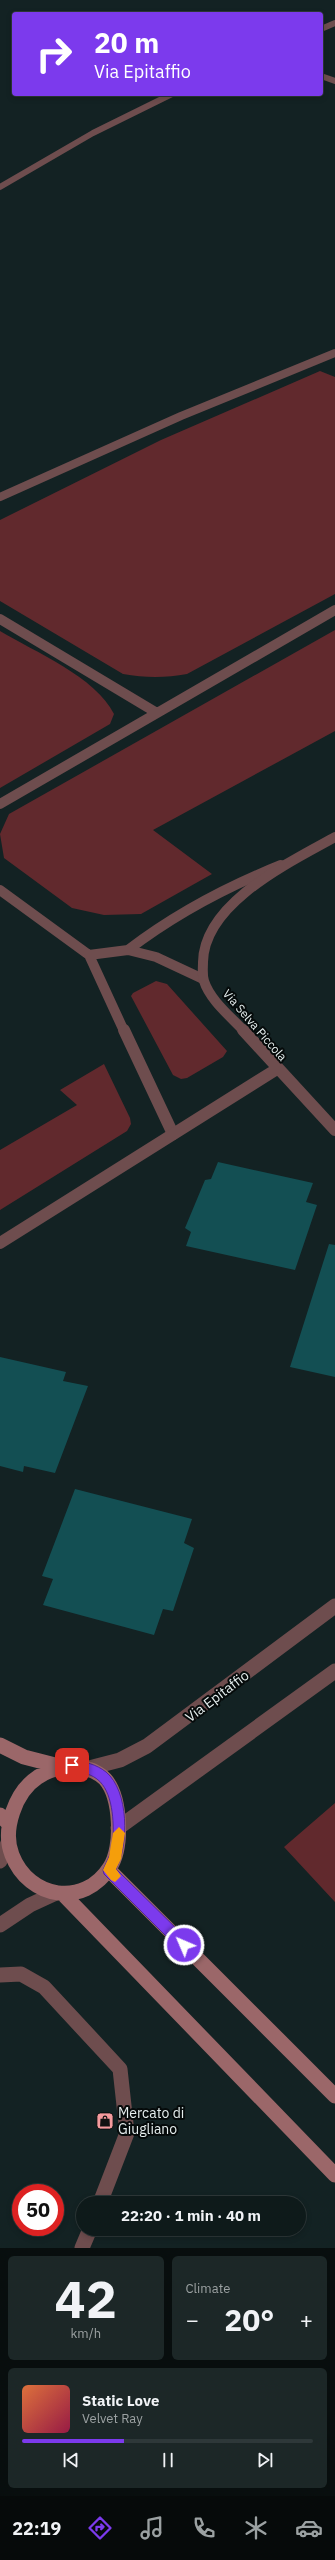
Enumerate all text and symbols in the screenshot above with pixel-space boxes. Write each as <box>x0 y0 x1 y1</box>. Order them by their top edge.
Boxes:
text: 20 m <box>94 24 159 61</box>
icon: right <box>28 28 80 80</box>
text: Via Epitaffio <box>94 60 191 83</box>
street label: Via Selva Piccola <box>220 986 291 1064</box>
street label: Via Epitaffio <box>182 1666 253 1726</box>
pin <box>55 1748 89 1782</box>
icon: arrive <box>61 1754 83 1776</box>
position arrow <box>163 1924 205 1966</box>
place label: Mercato di Giugliano <box>118 2104 184 2138</box>
shop icon: Mercato di Giugliano <box>95 2111 115 2131</box>
speed limit sign: 50 <box>12 2184 64 2236</box>
text: 22:20 · 1 min · 40 m <box>121 2206 261 2225</box>
text: 42 <box>55 2265 117 2332</box>
text: Climate <box>186 2280 230 2297</box>
text: 20° <box>224 2300 274 2339</box>
text: − <box>186 2305 199 2334</box>
text: + <box>300 2305 313 2334</box>
text: km/h <box>70 2325 101 2342</box>
text: Static Love <box>82 2391 159 2410</box>
text: Velvet Ray <box>82 2410 143 2427</box>
icon: previous <box>60 2449 82 2471</box>
icon: pause <box>157 2449 179 2471</box>
icon: next <box>254 2449 276 2471</box>
icon: directions <box>86 2514 114 2542</box>
icon: music <box>138 2514 166 2542</box>
icon: phone <box>190 2514 218 2542</box>
icon: climate <box>242 2514 270 2542</box>
icon: car <box>295 2514 323 2542</box>
text: 22:19 <box>12 2517 61 2540</box>

